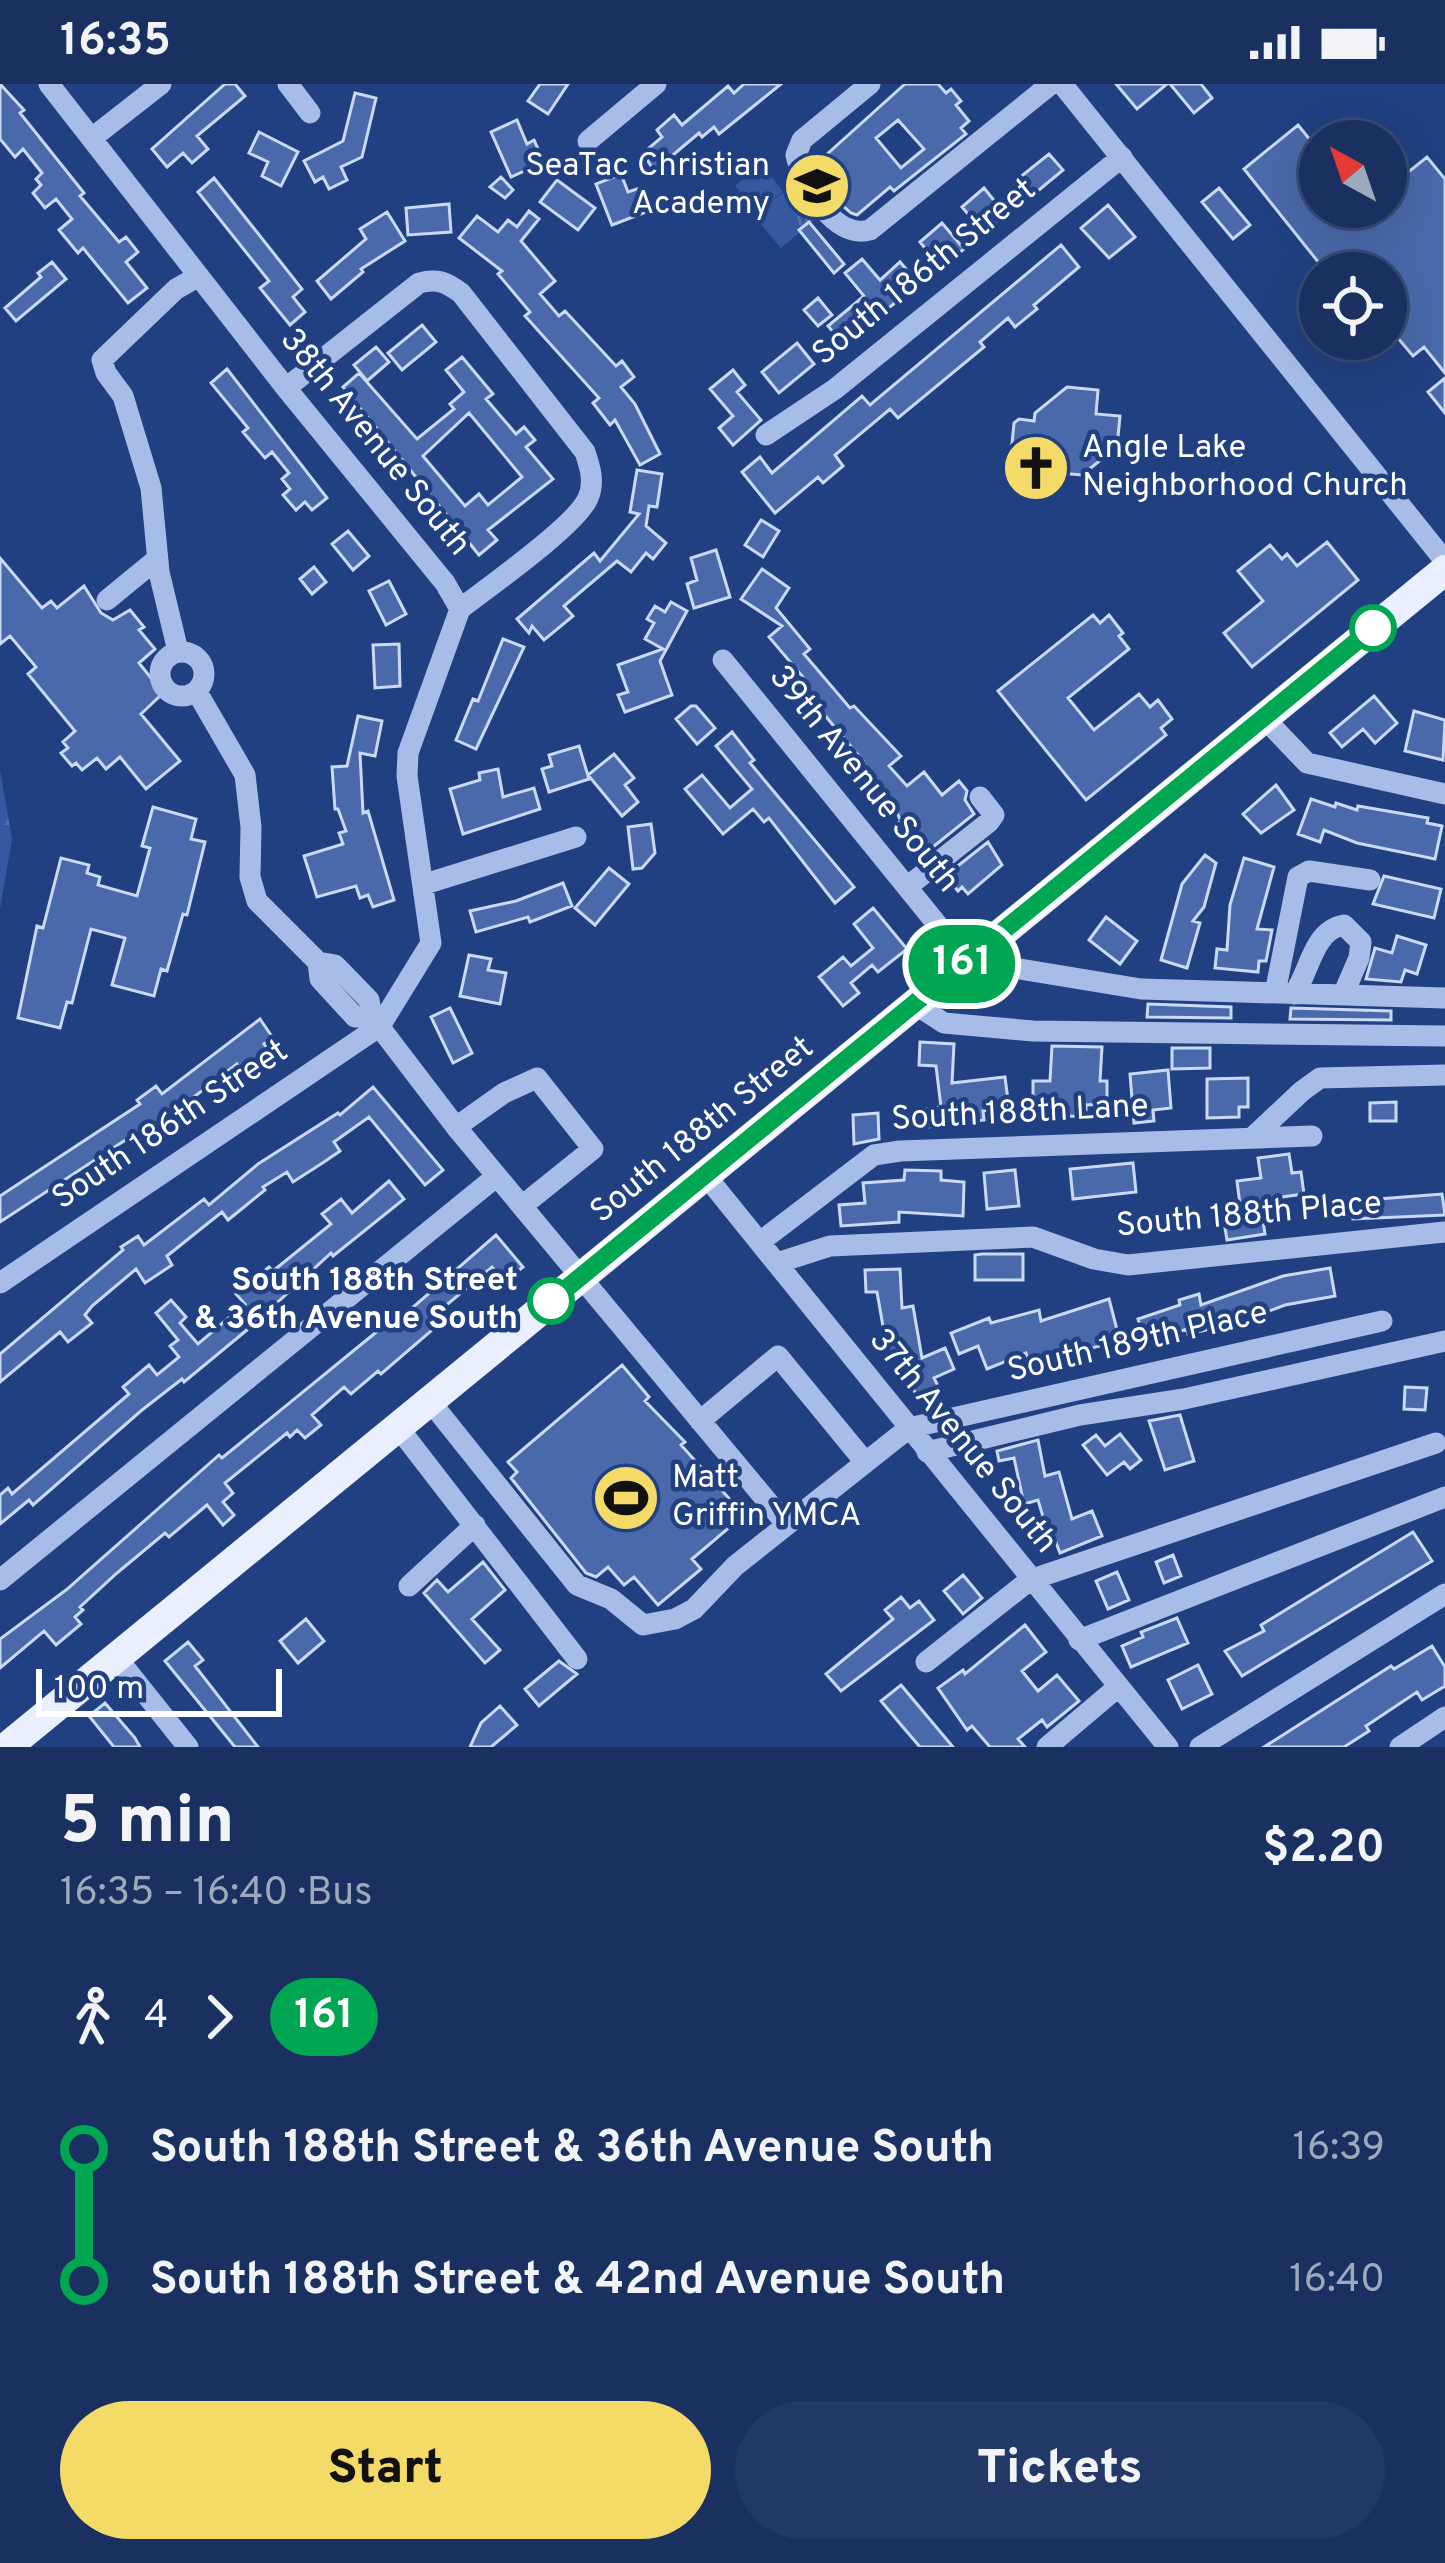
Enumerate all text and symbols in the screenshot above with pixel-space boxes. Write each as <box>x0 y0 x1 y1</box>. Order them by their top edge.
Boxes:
text: 16:35 <box>60 14 171 71</box>
north arrow <box>1299 120 1407 228</box>
map controls <box>1299 120 1407 360</box>
place label: SeaTac Christian Academy <box>525 146 770 226</box>
school or university icon: SeaTac Christian Academy <box>782 151 852 221</box>
street label: South 186th Street <box>805 170 1045 376</box>
button: locate <box>1299 252 1407 360</box>
street label: 38th Avenue South <box>269 321 479 565</box>
place label: Angle Lake Neighborhood Church <box>1082 428 1408 508</box>
church icon: Angle Lake Neighborhood Church <box>1001 433 1071 503</box>
unlabelled marker <box>1351 606 1395 650</box>
street label: 39th Avenue South <box>758 658 968 902</box>
line badge: 161 <box>893 925 1031 1003</box>
text: 161 <box>932 937 992 990</box>
street label: South 188th Street <box>583 1028 823 1234</box>
street label: South 186th Street <box>45 1032 297 1220</box>
street label: South 188th Lane <box>890 1086 1150 1142</box>
street label: South 188th Place <box>1115 1183 1383 1249</box>
place label: South 188th Street & 36th Avenue South <box>194 1261 518 1341</box>
marker: South 188th Street & 36th Avenue South <box>529 1279 573 1323</box>
street label: South 189th Place <box>1004 1293 1272 1393</box>
street label: 37th Avenue South <box>858 1321 1066 1563</box>
place label: Matt Griffin YMCA <box>672 1458 862 1538</box>
sports icon: Matt Griffin YMCA <box>591 1463 661 1533</box>
scale bar <box>36 1663 282 1716</box>
text: 100 m <box>54 1669 144 1711</box>
text: 5 min <box>60 1783 234 1866</box>
text: $2.20 <box>1262 1821 1385 1878</box>
text: 16:35 – 16:40 · Bus <box>60 1870 373 1919</box>
icon: walk <box>60 1984 126 2050</box>
icon: forward <box>186 1984 252 2050</box>
text: 161 <box>294 1990 354 2043</box>
text: 4 <box>144 1993 168 2042</box>
text: South 188th Street & 36th Avenue South <box>150 2121 994 2178</box>
text: 16:39 <box>1292 2125 1385 2174</box>
text: South 188th Street & 42nd Avenue South <box>150 2253 1005 2310</box>
text: 16:40 <box>1289 2257 1385 2306</box>
button: Start <box>60 2401 711 2539</box>
button: Tickets <box>735 2401 1385 2539</box>

